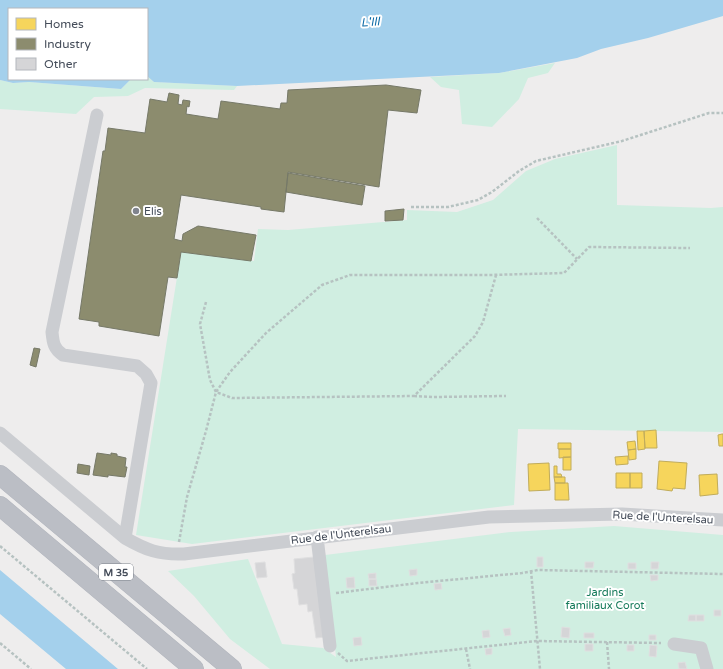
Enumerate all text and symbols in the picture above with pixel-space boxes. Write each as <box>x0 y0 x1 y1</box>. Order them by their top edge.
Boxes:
legend <box>8 8 148 80</box>
water label: L'Ill <box>360 14 382 30</box>
text: Homes <box>44 17 84 31</box>
text: Industry <box>44 37 91 51</box>
text: Other <box>44 57 77 71</box>
place label: Elis <box>144 205 162 218</box>
marker: Elis <box>131 206 141 216</box>
street label: Rue de l'Unterelsau <box>612 508 714 527</box>
street label: Rue de l'Unterelsau <box>290 522 392 547</box>
road number: M 35 <box>99 564 133 580</box>
park label: Jardins familiaux Corot <box>565 586 645 612</box>

